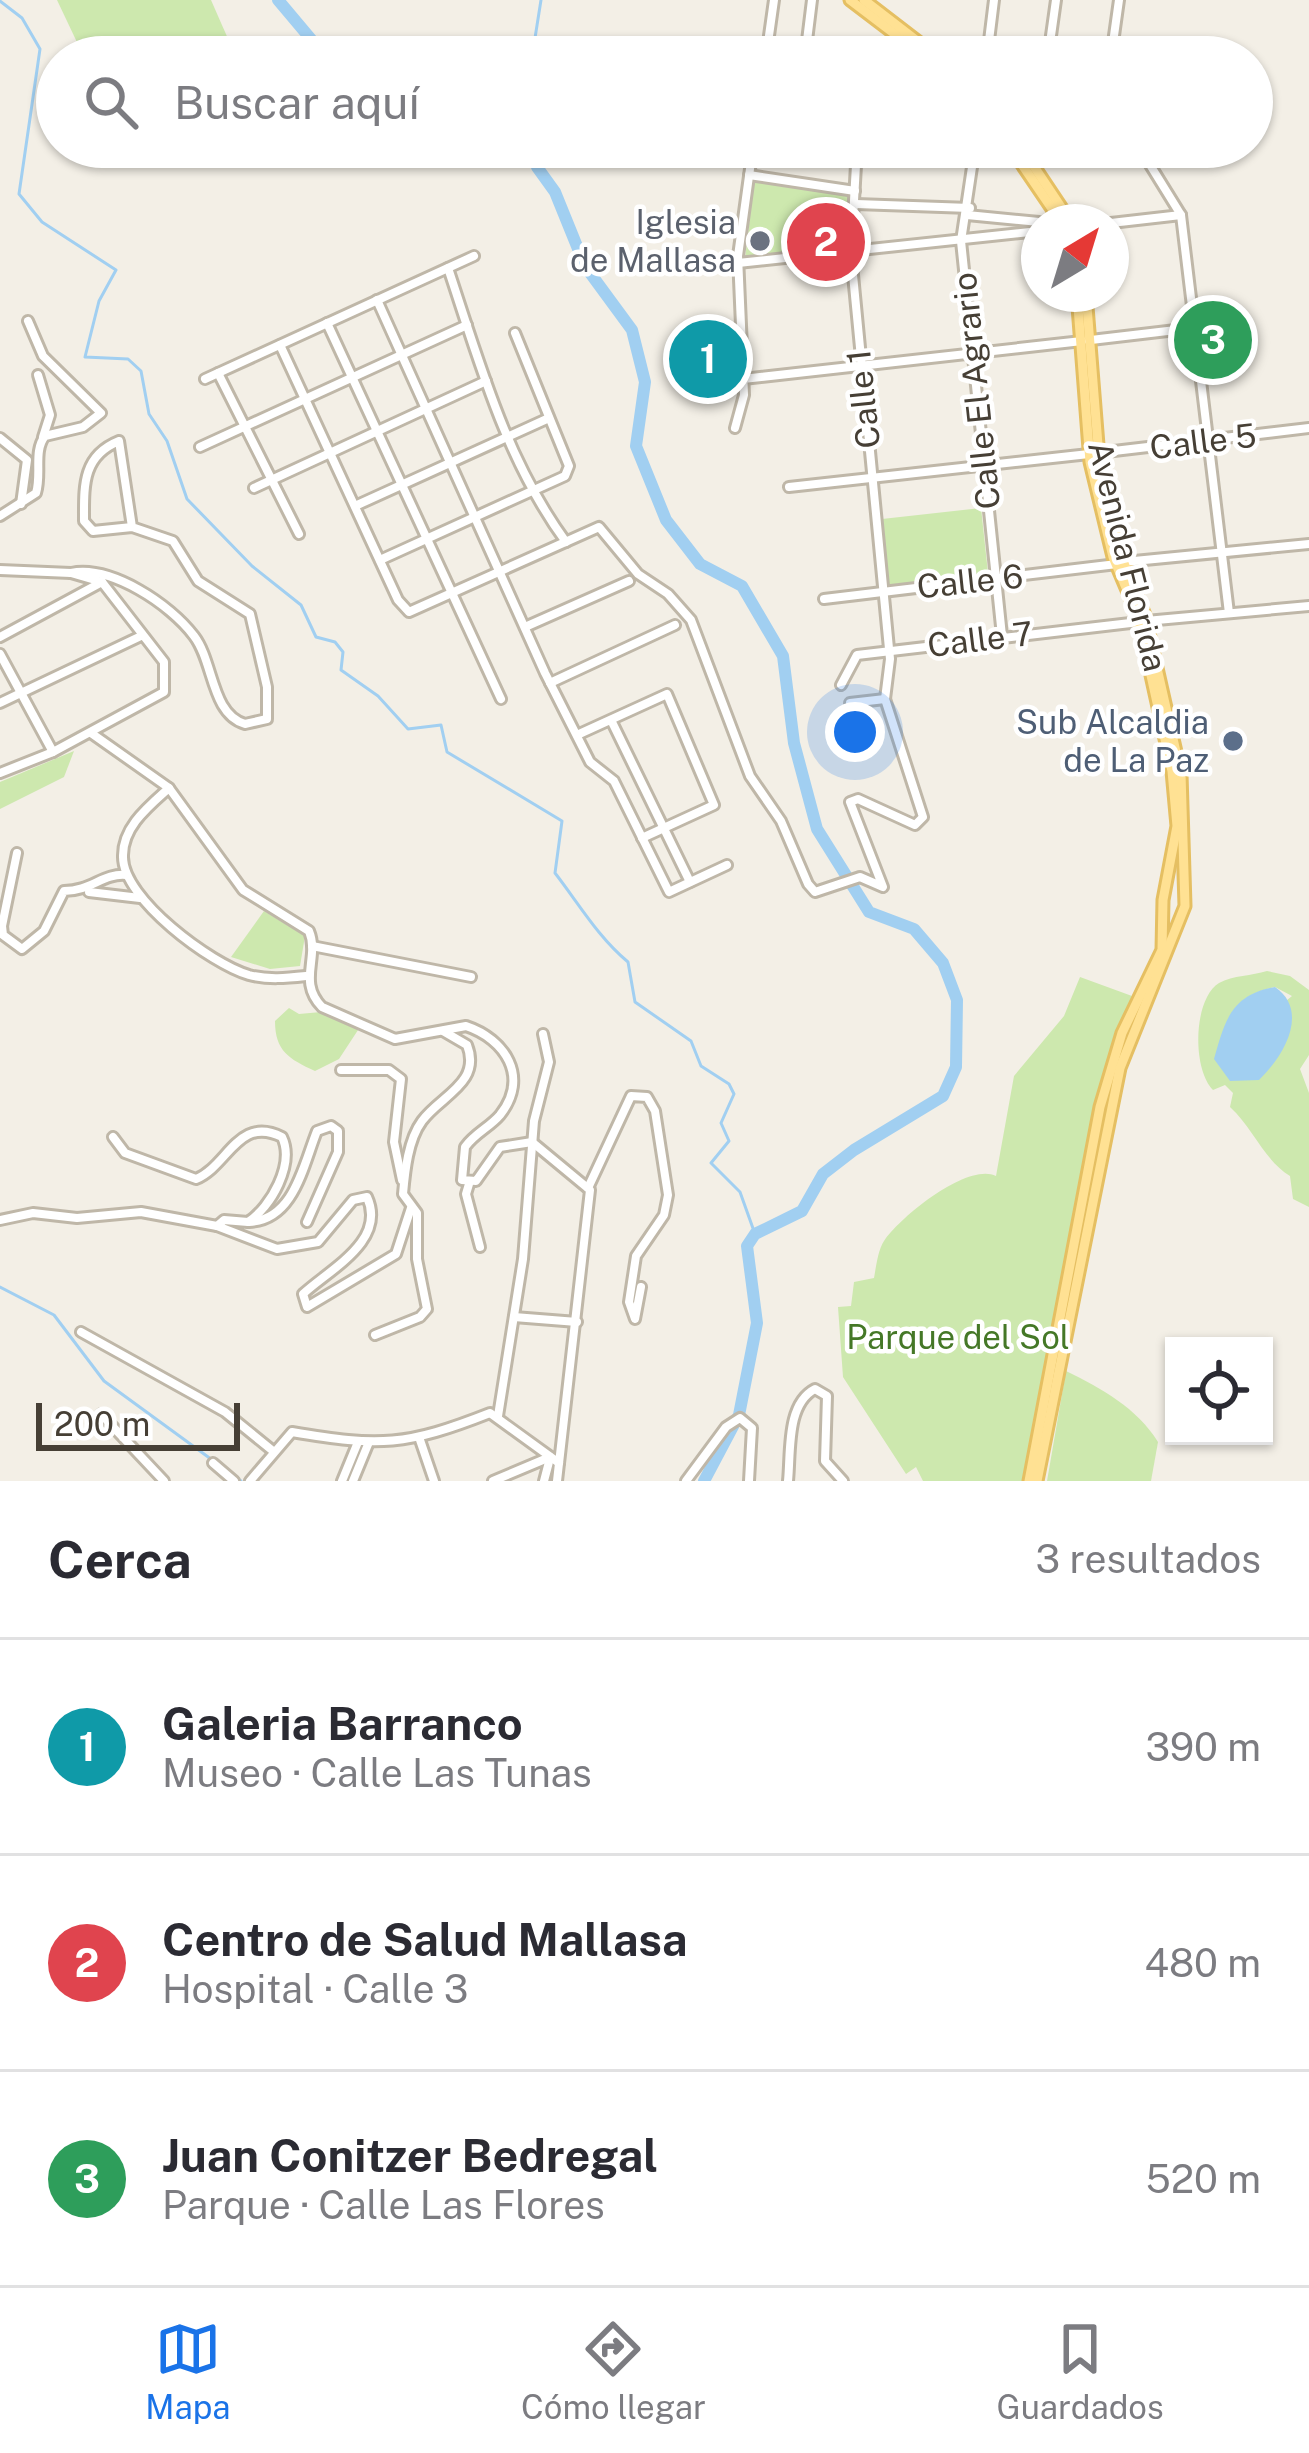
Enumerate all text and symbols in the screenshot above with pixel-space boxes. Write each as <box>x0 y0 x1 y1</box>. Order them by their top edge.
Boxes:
search box <box>36 36 1273 168</box>
icon: search <box>78 69 144 135</box>
text: Buscar aquí <box>174 76 420 129</box>
pin: 2 <box>787 197 865 287</box>
place label: Iglesia de Mallasa <box>570 203 736 279</box>
north arrow <box>1021 204 1129 312</box>
marker: Iglesia de Mallasa <box>747 228 773 254</box>
street label: Calle El Agrario <box>945 271 1007 511</box>
pin: 3 <box>1174 295 1252 385</box>
pin: 1 <box>669 314 747 404</box>
street label: Calle 1 <box>839 348 887 450</box>
street label: Calle 5 <box>1148 416 1258 466</box>
street label: Avenida Florida <box>1081 437 1175 675</box>
street label: Calle 6 <box>915 557 1025 605</box>
street label: Calle 7 <box>925 614 1035 664</box>
your location <box>825 702 885 762</box>
place label: Sub Alcaldia de La Paz <box>1016 703 1209 779</box>
marker: Sub Alcaldia de La Paz <box>1220 728 1246 754</box>
park label: Parque del Sol <box>846 1318 1070 1356</box>
map controls <box>1165 1337 1273 1445</box>
button: locate <box>1165 1337 1273 1445</box>
scale bar <box>36 1397 240 1450</box>
text: 200 m <box>54 1405 150 1443</box>
text: Cerca <box>48 1530 192 1589</box>
text: 3 resultados <box>1036 1536 1261 1582</box>
text: Galeria Barranco <box>162 1697 523 1750</box>
text: 1 <box>79 1724 95 1770</box>
text: 390 m <box>1146 1724 1261 1770</box>
text: Museo · Calle Las Tunas <box>162 1750 592 1796</box>
text: Centro de Salud Mallasa <box>162 1913 688 1966</box>
text: 2 <box>75 1940 99 1986</box>
text: 480 m <box>1144 1940 1261 1986</box>
text: Hospital · Calle 3 <box>162 1966 468 2012</box>
text: Juan Conitzer Bedregal <box>162 2129 658 2182</box>
text: 3 <box>74 2156 100 2202</box>
text: 520 m <box>1146 2156 1261 2202</box>
text: Parque · Calle Las Flores <box>162 2182 605 2228</box>
tab: Mapa <box>145 2316 230 2426</box>
tab: Cómo llegar <box>521 2316 706 2426</box>
tab: Guardados <box>997 2316 1164 2426</box>

